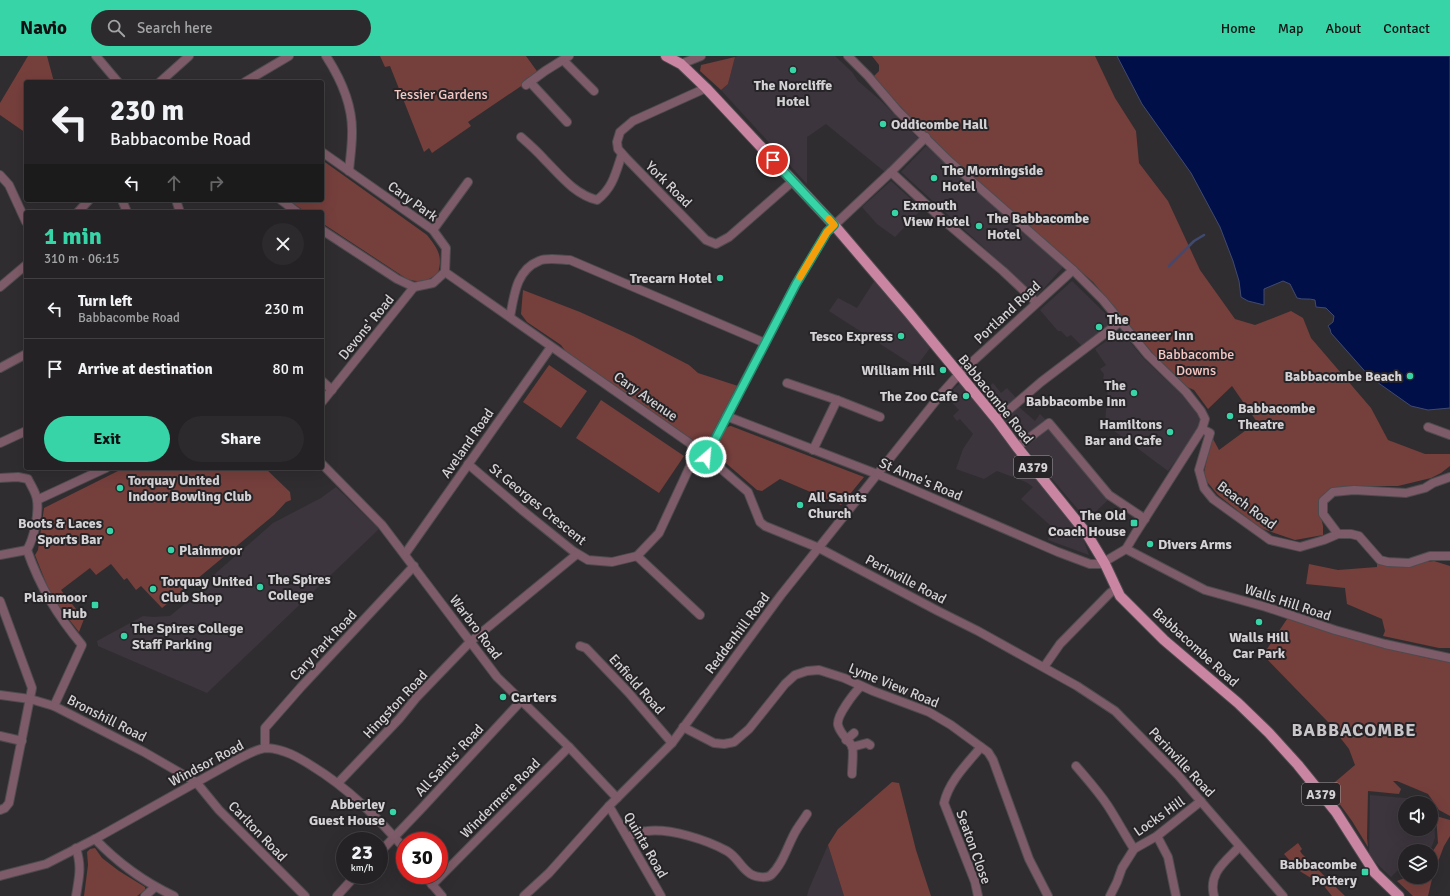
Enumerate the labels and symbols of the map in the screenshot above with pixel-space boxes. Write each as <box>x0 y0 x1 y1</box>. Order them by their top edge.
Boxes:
marker: The Norcliffe Hotel <box>788 65 798 75</box>
place label: The Norcliffe Hotel <box>754 77 832 110</box>
park label: Tessier Gardens <box>394 86 488 103</box>
place label: Oddicombe Hall <box>891 116 988 133</box>
marker: Oddicombe Hall <box>878 119 888 129</box>
pin <box>756 143 790 177</box>
street label: York Road <box>642 158 695 211</box>
place label: The Morningside Hotel <box>942 162 1043 195</box>
marker: The Morningside Hotel <box>929 173 939 183</box>
street label: Cary Park <box>384 178 441 225</box>
place label: Exmouth View Hotel <box>903 197 970 230</box>
marker: Exmouth View Hotel <box>890 208 900 218</box>
place label: The Babbacombe Hotel <box>987 210 1089 243</box>
marker: The Babbacombe Hotel <box>974 221 984 231</box>
place label: Trecarn Hotel <box>630 270 713 287</box>
marker: Trecarn Hotel <box>715 273 725 283</box>
street label: Portland Road <box>971 277 1044 347</box>
street label: Devons' Road <box>335 291 398 363</box>
place label: The Buccaneer Inn <box>1107 311 1194 344</box>
marker: The Buccaneer Inn <box>1094 322 1104 332</box>
place label: Tesco Express <box>810 328 893 345</box>
marker: Tesco Express <box>896 331 906 341</box>
park label: Babbacombe Downs <box>1158 346 1234 379</box>
street label: Babbacombe Road <box>954 351 1037 447</box>
place label: William Hill <box>862 362 936 379</box>
marker: William Hill <box>938 365 948 375</box>
street label: Cary Avenue <box>610 368 681 425</box>
place label: Babbacombe Beach <box>1285 368 1402 385</box>
marker: Babbacombe Beach <box>1405 371 1415 381</box>
place label: The Babbacombe Inn <box>1026 377 1126 410</box>
place label: The Zoo Cafe <box>880 388 958 405</box>
marker: The Babbacombe Inn <box>1129 388 1139 398</box>
marker: The Zoo Cafe <box>961 391 971 401</box>
place label: Babbacombe Theatre <box>1238 400 1316 433</box>
street label: Aveland Road <box>437 405 498 481</box>
marker: Babbacombe Theatre <box>1225 411 1235 421</box>
place label: Hamiltons Bar and Cafe <box>1084 416 1162 449</box>
marker: Hamiltons Bar and Cafe <box>1165 427 1175 437</box>
position arrow <box>685 436 727 478</box>
street label: St Anne's Road <box>877 454 965 505</box>
road number: A379 <box>1014 456 1052 478</box>
street label: St Georges Crescent <box>486 460 590 549</box>
place label: Torquay United Indoor Bowling Club <box>128 472 252 505</box>
street label: Beach Road <box>1214 478 1280 533</box>
marker: Torquay United Indoor Bowling Club <box>115 483 125 493</box>
place label: All Saints Church <box>808 489 867 522</box>
marker: All Saints Church <box>795 500 805 510</box>
place label: The Old Coach House <box>1048 507 1126 540</box>
place label: Boots & Laces Sports Bar <box>18 515 102 548</box>
marker: The Old Coach House <box>1129 518 1139 528</box>
marker: Boots & Laces Sports Bar <box>105 526 115 536</box>
place label: Divers Arms <box>1158 536 1232 553</box>
marker: Divers Arms <box>1145 539 1155 549</box>
place label: Plainmoor <box>179 542 243 559</box>
marker: Plainmoor <box>166 545 176 555</box>
street label: Perinville Road <box>862 551 949 608</box>
place label: The Spires College <box>268 571 331 604</box>
place label: Torquay United Club Shop <box>161 573 253 606</box>
street label: Walls Hill Road <box>1242 580 1333 624</box>
marker: The Spires College <box>255 582 265 592</box>
marker: Torquay United Club Shop <box>148 584 158 594</box>
place label: Plainmoor Hub <box>24 589 88 622</box>
street label: Reddenhill Road <box>701 589 773 677</box>
street label: Warbro Road <box>446 592 505 663</box>
marker: Plainmoor Hub <box>90 600 100 610</box>
street label: Babbacombe Road <box>1149 604 1242 690</box>
street label: Cary Park Road <box>286 606 360 684</box>
marker: Walls Hill Car Park <box>1254 617 1264 627</box>
place label: The Spires College Staff Parking <box>132 620 244 653</box>
place label: Walls Hill Car Park <box>1229 629 1289 662</box>
marker: The Spires College Staff Parking <box>119 631 129 641</box>
street label: Enfield Road <box>605 651 668 718</box>
street label: Lyme View Road <box>846 660 942 711</box>
street label: Hingston Road <box>359 667 431 742</box>
place label: Carters <box>511 689 557 706</box>
street label: Bronshill Road <box>64 691 149 746</box>
marker: Carters <box>498 692 508 702</box>
district label: BABBACOMBE <box>1291 719 1417 741</box>
street label: All Saints' Road <box>411 721 487 800</box>
street label: Perinville Road <box>1145 724 1218 801</box>
street label: Windsor Road <box>166 737 247 790</box>
street label: Windermere Road <box>457 755 544 842</box>
road number: A379 <box>1302 783 1340 805</box>
street label: Locks Hill <box>1131 793 1188 840</box>
place label: Abberley Guest House <box>309 796 385 829</box>
street label: Carlton Road <box>225 798 291 865</box>
marker: Abberley Guest House <box>388 807 398 817</box>
street label: Seaton Close <box>952 808 995 886</box>
street label: Quinta Road <box>620 809 671 881</box>
speed limit sign: 30 <box>396 832 448 884</box>
place label: Babbacombe Pottery <box>1280 856 1357 889</box>
marker: Babbacombe Pottery <box>1360 867 1370 877</box>

